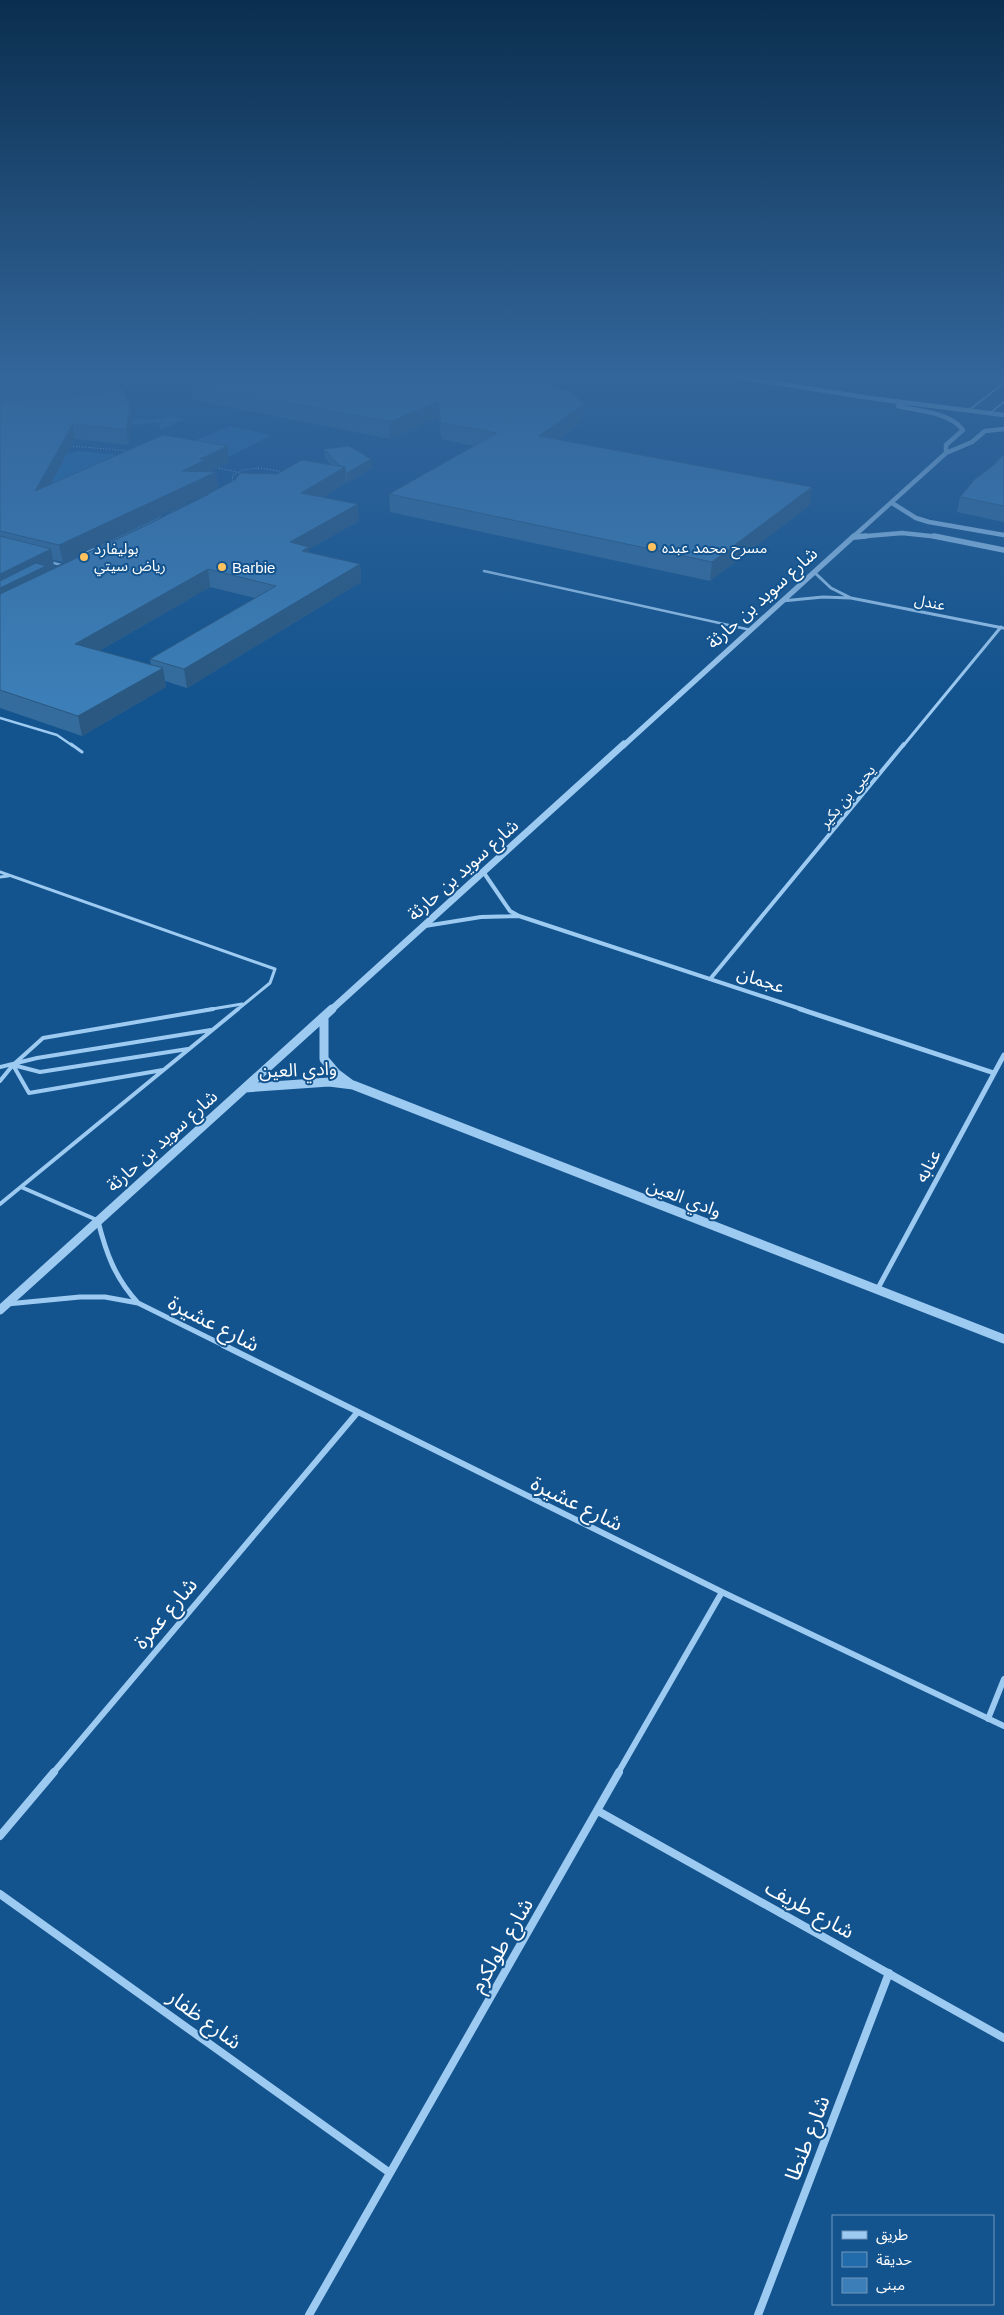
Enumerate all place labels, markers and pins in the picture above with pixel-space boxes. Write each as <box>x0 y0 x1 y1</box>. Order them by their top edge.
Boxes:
place label: مسرح محمد عبده <box>662 539 767 560</box>
place label: بوليفارد رياض سيتي <box>94 540 166 577</box>
marker: مسرح محمد عبده <box>646 541 658 553</box>
marker: بوليفارد رياض سيتي <box>78 551 90 563</box>
place label: Barbie <box>232 559 275 576</box>
marker: Barbie <box>216 561 228 573</box>

